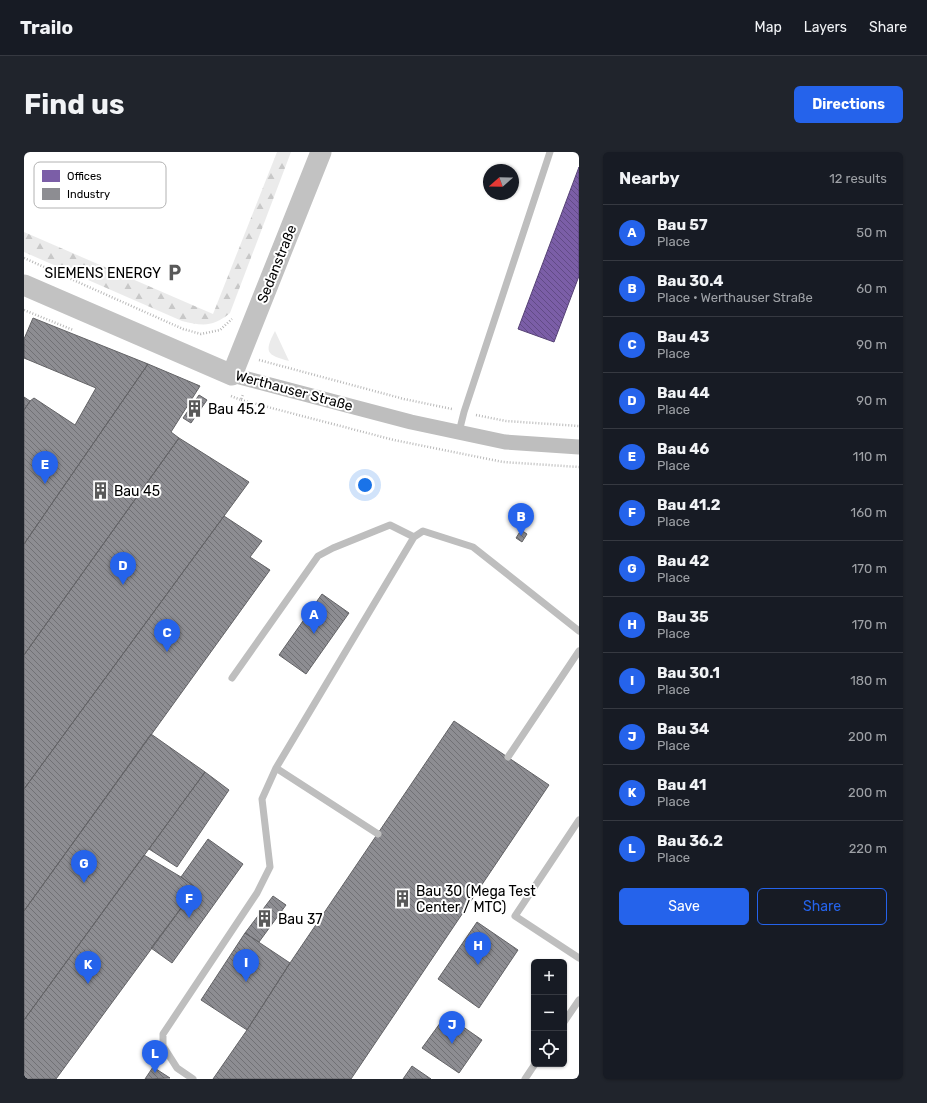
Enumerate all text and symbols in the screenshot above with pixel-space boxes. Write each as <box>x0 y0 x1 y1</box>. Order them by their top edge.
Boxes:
text: Trailo <box>20 16 73 39</box>
text: Map <box>755 19 782 36</box>
text: Layers <box>804 19 847 36</box>
text: Share <box>869 19 907 36</box>
button: Directions <box>794 86 903 123</box>
text: Find us <box>24 88 124 121</box>
legend <box>34 162 166 208</box>
north arrow <box>483 164 519 200</box>
text: Nearby <box>619 168 680 188</box>
text: Offices <box>67 170 102 183</box>
text: 12 results <box>829 171 887 186</box>
text: Industry <box>67 188 110 201</box>
text: Bau 57 <box>657 216 708 234</box>
street label: Sedanstraße <box>254 222 300 306</box>
text: A <box>627 225 637 240</box>
text: 50 m <box>856 225 887 240</box>
text: Place <box>657 234 690 249</box>
parking icon: SIEMENS ENERGY <box>164 263 184 283</box>
place label: SIEMENS ENERGY <box>44 265 161 282</box>
text: Bau 30.4 <box>657 272 724 290</box>
text: B <box>627 281 637 296</box>
text: 60 m <box>856 281 887 296</box>
text: Place · Werthauser Straße <box>657 290 813 305</box>
text: Bau 43 <box>657 328 709 346</box>
text: C <box>627 337 637 352</box>
text: 90 m <box>856 337 887 352</box>
text: Place <box>657 346 690 361</box>
street label: Werthauser Straße <box>233 367 355 415</box>
text: Bau 44 <box>657 384 710 402</box>
text: D <box>627 393 637 408</box>
text: 90 m <box>856 393 887 408</box>
building icon: Bau 45.2 <box>185 399 205 419</box>
place label: Bau 45.2 <box>208 401 266 418</box>
text: Place <box>657 402 690 417</box>
text: Bau 46 <box>657 440 709 458</box>
text: E <box>628 449 636 464</box>
text: 110 m <box>853 449 887 464</box>
pin: E <box>32 451 58 484</box>
text: Place <box>657 458 690 473</box>
your location <box>355 475 375 495</box>
building icon: Bau 45 <box>91 481 111 501</box>
place label: Bau 45 <box>114 483 160 500</box>
text: Bau 41.2 <box>657 496 721 514</box>
pin: B <box>508 503 534 536</box>
text: F <box>628 505 636 520</box>
text: 160 m <box>851 505 887 520</box>
text: Place <box>657 514 690 529</box>
pin: D <box>110 552 136 585</box>
text: Bau 42 <box>657 552 709 570</box>
text: G <box>627 561 637 576</box>
text: 170 m <box>852 561 887 576</box>
text: Place <box>657 570 690 585</box>
pin: A <box>301 601 327 634</box>
text: Bau 35 <box>657 608 709 626</box>
text: H <box>627 617 637 632</box>
text: 170 m <box>852 617 887 632</box>
pin: C <box>154 619 180 652</box>
text: Place <box>657 626 690 641</box>
text: Bau 30.1 <box>657 664 720 682</box>
text: I <box>630 673 634 688</box>
text: 180 m <box>850 673 887 688</box>
text: Place <box>657 682 690 697</box>
text: Bau 34 <box>657 720 709 738</box>
text: J <box>628 729 636 744</box>
text: 200 m <box>848 729 887 744</box>
text: Place <box>657 738 690 753</box>
text: Bau 41 <box>657 776 707 794</box>
text: K <box>628 785 636 800</box>
text: 200 m <box>848 785 887 800</box>
text: Place <box>657 794 690 809</box>
text: Bau 36.2 <box>657 832 723 850</box>
text: L <box>628 841 636 856</box>
text: 220 m <box>849 841 887 856</box>
pin: G <box>71 850 97 883</box>
text: Place <box>657 850 690 865</box>
place label: Bau 30 (Mega Test Center / MTC) <box>416 883 536 916</box>
pin: F <box>176 885 202 918</box>
button: Save <box>619 888 749 925</box>
button: Share <box>757 888 887 925</box>
building icon: Bau 30 (Mega Test Center / MTC) <box>393 889 413 909</box>
building icon: Bau 37 <box>255 909 275 929</box>
place label: Bau 37 <box>278 911 323 928</box>
pin: H <box>465 932 491 965</box>
pin: I <box>233 949 259 982</box>
pin: K <box>75 951 101 984</box>
map controls <box>531 959 567 1067</box>
button: + <box>531 959 567 995</box>
button: − <box>531 995 567 1031</box>
pin: J <box>439 1011 465 1044</box>
button: locate <box>531 1031 567 1067</box>
pin: L <box>142 1040 168 1073</box>

